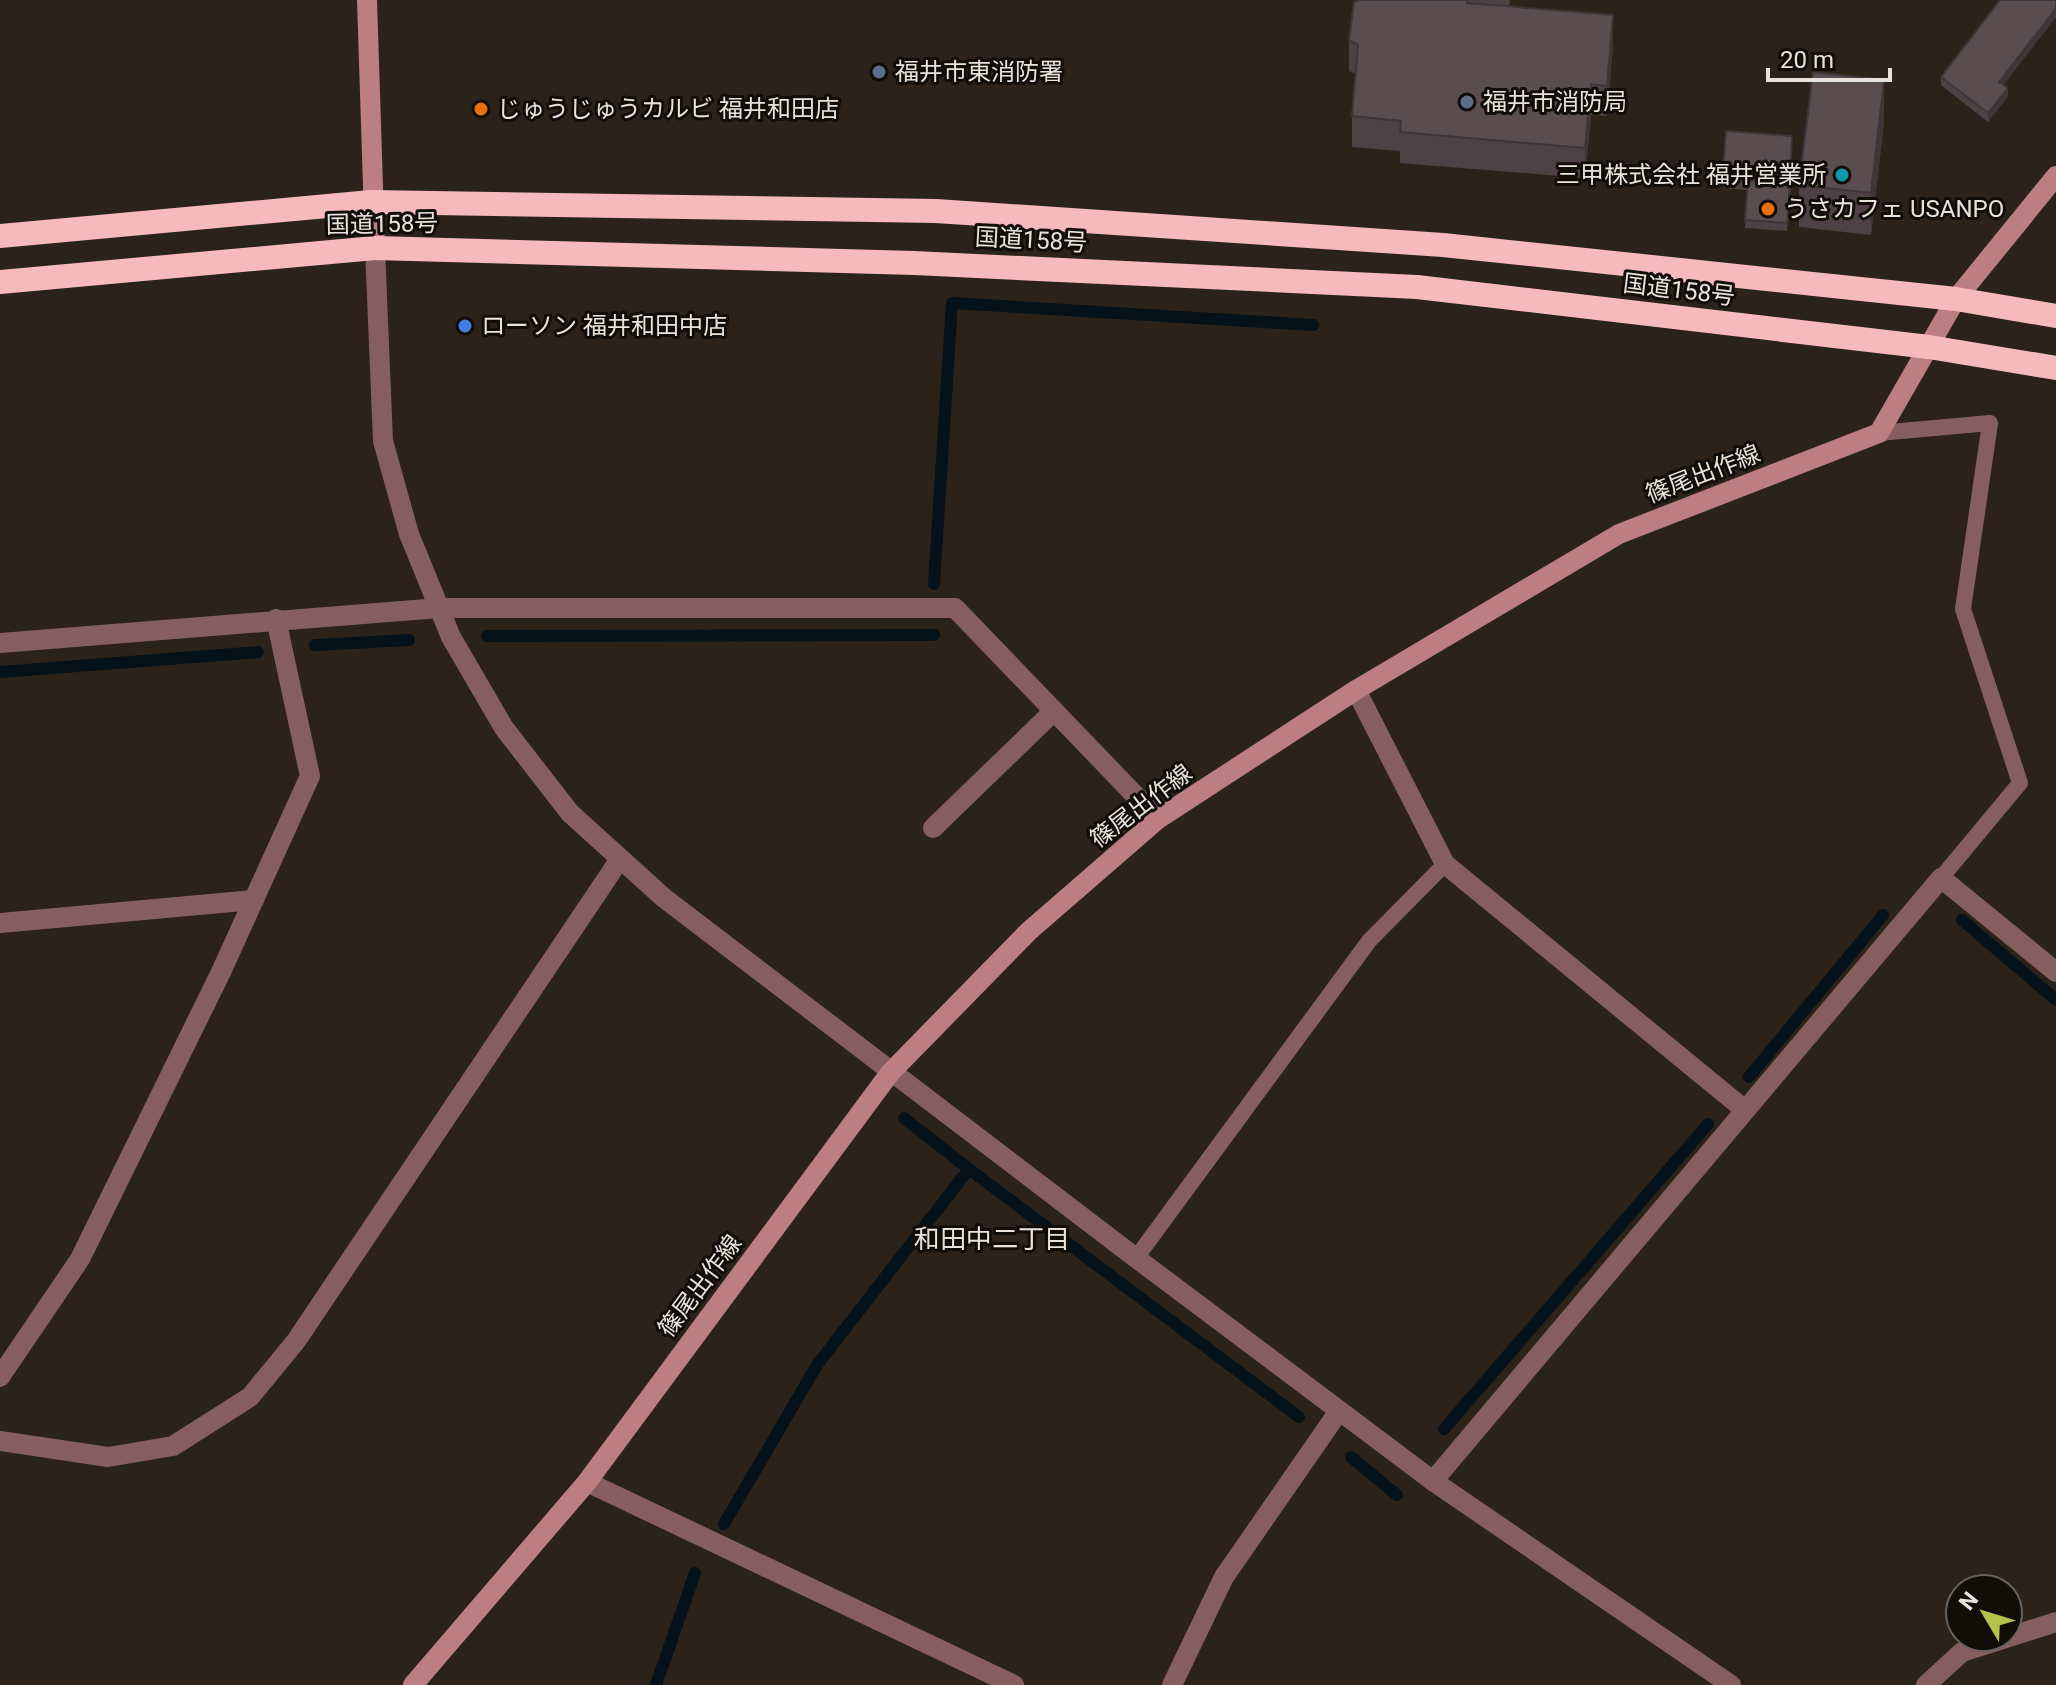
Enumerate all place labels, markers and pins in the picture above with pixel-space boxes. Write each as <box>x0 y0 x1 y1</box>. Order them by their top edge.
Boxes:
place label: 福井市東消防署 <box>895 58 1063 86</box>
marker: 福井市東消防署 <box>870 63 888 81</box>
place label: 福井市消防局 <box>1483 88 1627 116</box>
marker: 福井市消防局 <box>1458 93 1476 111</box>
place label: じゅうじゅうカルビ 福井和田店 <box>497 95 839 123</box>
marker: じゅうじゅうカルビ 福井和田店 <box>472 100 490 118</box>
place label: 三甲株式会社 福井営業所 <box>1556 161 1826 189</box>
marker: 三甲株式会社 福井営業所 <box>1833 166 1851 184</box>
place label: うさカフェ USANPO <box>1784 195 2004 223</box>
marker: うさカフェ USANPO <box>1759 200 1777 218</box>
place label: ローソン 福井和田中店 <box>481 312 727 340</box>
marker: ローソン 福井和田中店 <box>456 317 474 335</box>

